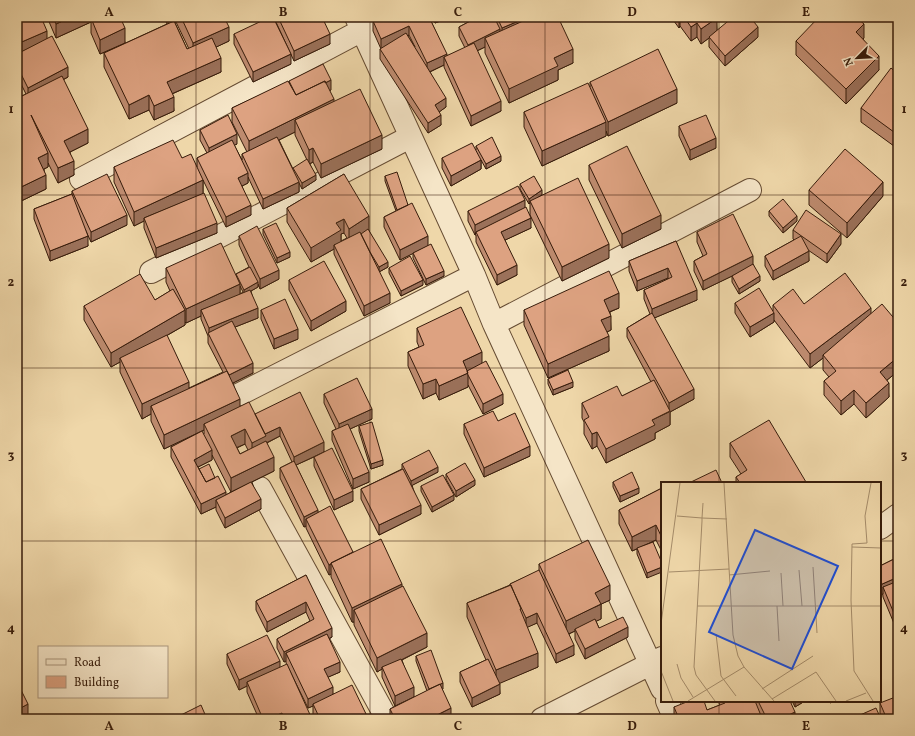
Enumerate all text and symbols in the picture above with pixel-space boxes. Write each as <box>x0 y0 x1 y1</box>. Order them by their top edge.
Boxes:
text: A <box>104 4 114 22</box>
text: B <box>279 4 288 22</box>
text: C <box>454 4 462 22</box>
text: D <box>627 4 637 22</box>
text: E <box>802 4 810 22</box>
north arrow <box>837 38 877 78</box>
text: N <box>841 55 858 68</box>
text: 1 <box>8 101 14 119</box>
text: 1 <box>901 101 907 119</box>
text: 2 <box>8 274 15 292</box>
text: 2 <box>901 274 908 292</box>
text: 3 <box>8 447 15 465</box>
text: 3 <box>901 447 908 465</box>
inset map <box>661 482 881 702</box>
text: 4 <box>7 620 15 638</box>
text: 4 <box>900 620 908 638</box>
legend <box>38 646 168 698</box>
text: Road <box>74 655 101 671</box>
text: Building <box>74 675 119 691</box>
text: A <box>104 718 114 736</box>
text: B <box>279 718 288 736</box>
text: C <box>454 718 462 736</box>
text: D <box>627 718 637 736</box>
text: E <box>802 718 810 736</box>

